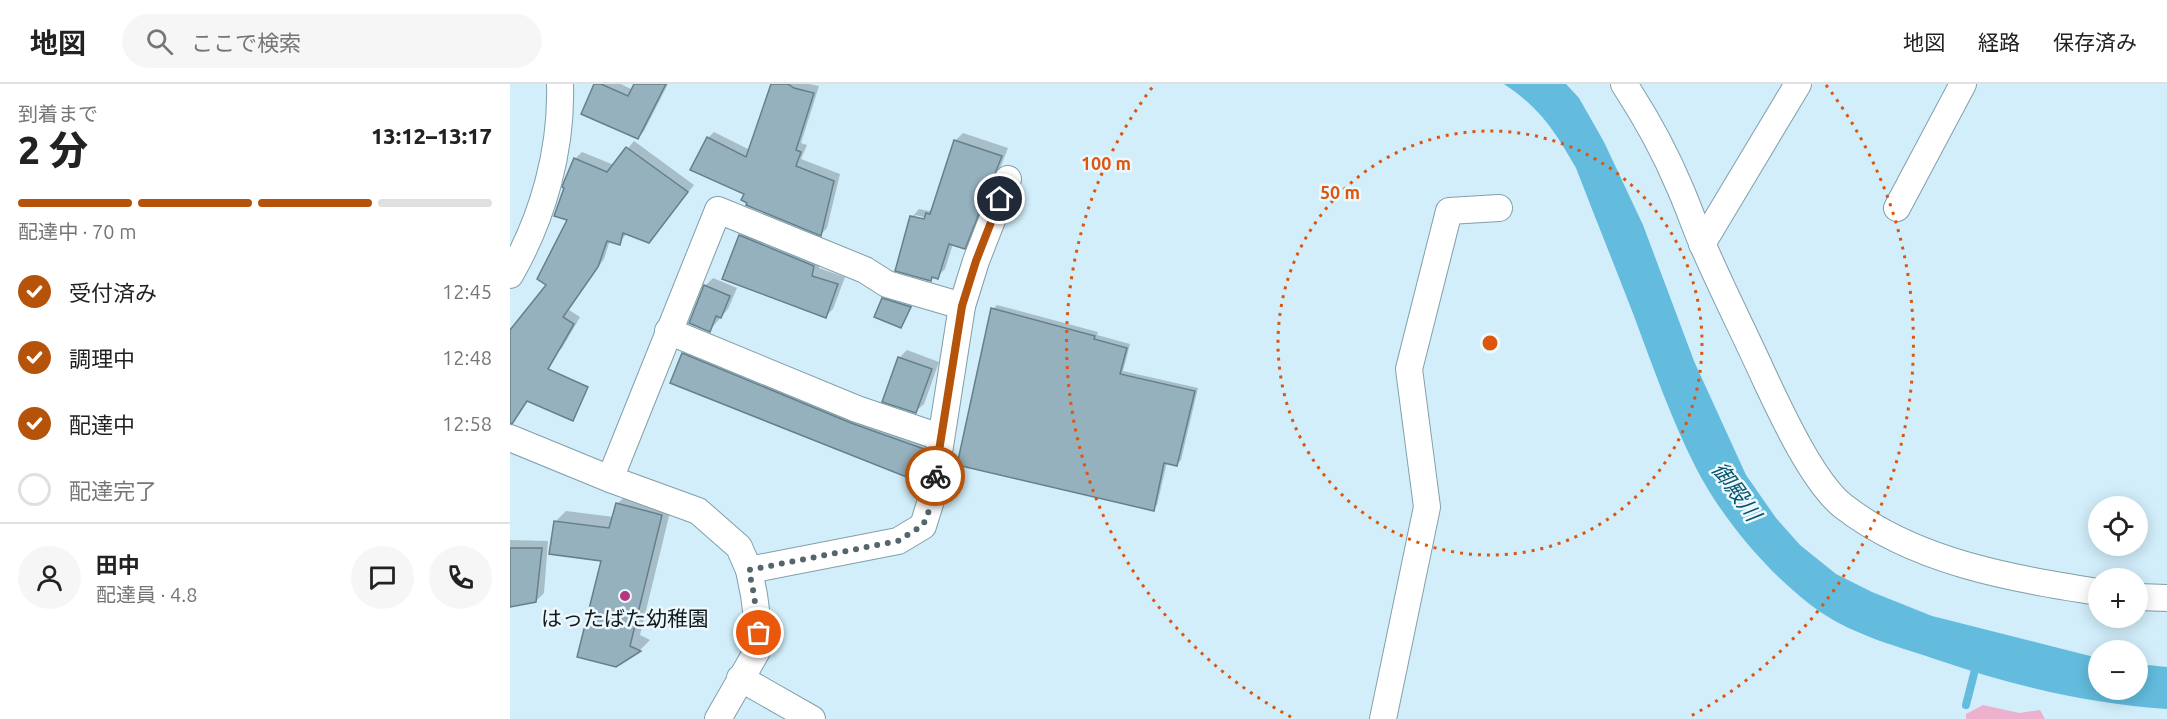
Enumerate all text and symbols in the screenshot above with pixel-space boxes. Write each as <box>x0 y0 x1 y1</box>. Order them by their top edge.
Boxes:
search box <box>122 14 542 68</box>
icon: search <box>143 25 176 58</box>
text: 地図 <box>30 27 86 58</box>
text: ここで検索 <box>191 30 301 55</box>
text: 地図 <box>1903 30 1945 54</box>
text: 経路 <box>1978 30 2020 54</box>
text: 保存済み <box>2053 30 2137 54</box>
text: 到着まで <box>18 102 98 125</box>
text: 13:12–13:17 <box>371 123 492 148</box>
text: 2 分 <box>18 128 88 171</box>
text: 100 m <box>1081 153 1131 173</box>
pin <box>974 173 1025 224</box>
icon: home <box>983 182 1016 215</box>
text: 50 m <box>1320 182 1360 202</box>
text: 配達中 · 70 m <box>18 220 136 243</box>
icon: check <box>18 275 51 308</box>
text: 受付済み <box>69 280 157 305</box>
text: 12:45 <box>442 280 492 303</box>
centre of rings <box>1480 333 1500 353</box>
icon: check <box>18 341 51 374</box>
text: 調理中 <box>69 346 135 371</box>
text: 12:48 <box>442 346 492 369</box>
icon: check <box>18 407 51 440</box>
text: 配達中 <box>69 412 135 437</box>
text: 12:58 <box>442 412 492 435</box>
courier <box>905 446 965 506</box>
water label: 御殿川 <box>1707 457 1768 527</box>
icon: bike <box>919 460 952 493</box>
text: 配達完了 <box>69 478 157 503</box>
map controls <box>2088 496 2148 700</box>
button: locate <box>2088 496 2148 556</box>
button: person <box>18 546 81 609</box>
button: chat <box>351 546 414 609</box>
button: phone <box>429 546 492 609</box>
text: 田中 <box>96 552 140 577</box>
button: + <box>2088 568 2148 628</box>
text: 配達員 · 4.8 <box>96 583 198 606</box>
marker: はったばた幼稚園 <box>618 589 632 603</box>
place label: はったばた幼稚園 <box>541 606 709 630</box>
pin <box>733 607 784 658</box>
icon: bag <box>742 616 775 649</box>
button: − <box>2088 640 2148 700</box>

